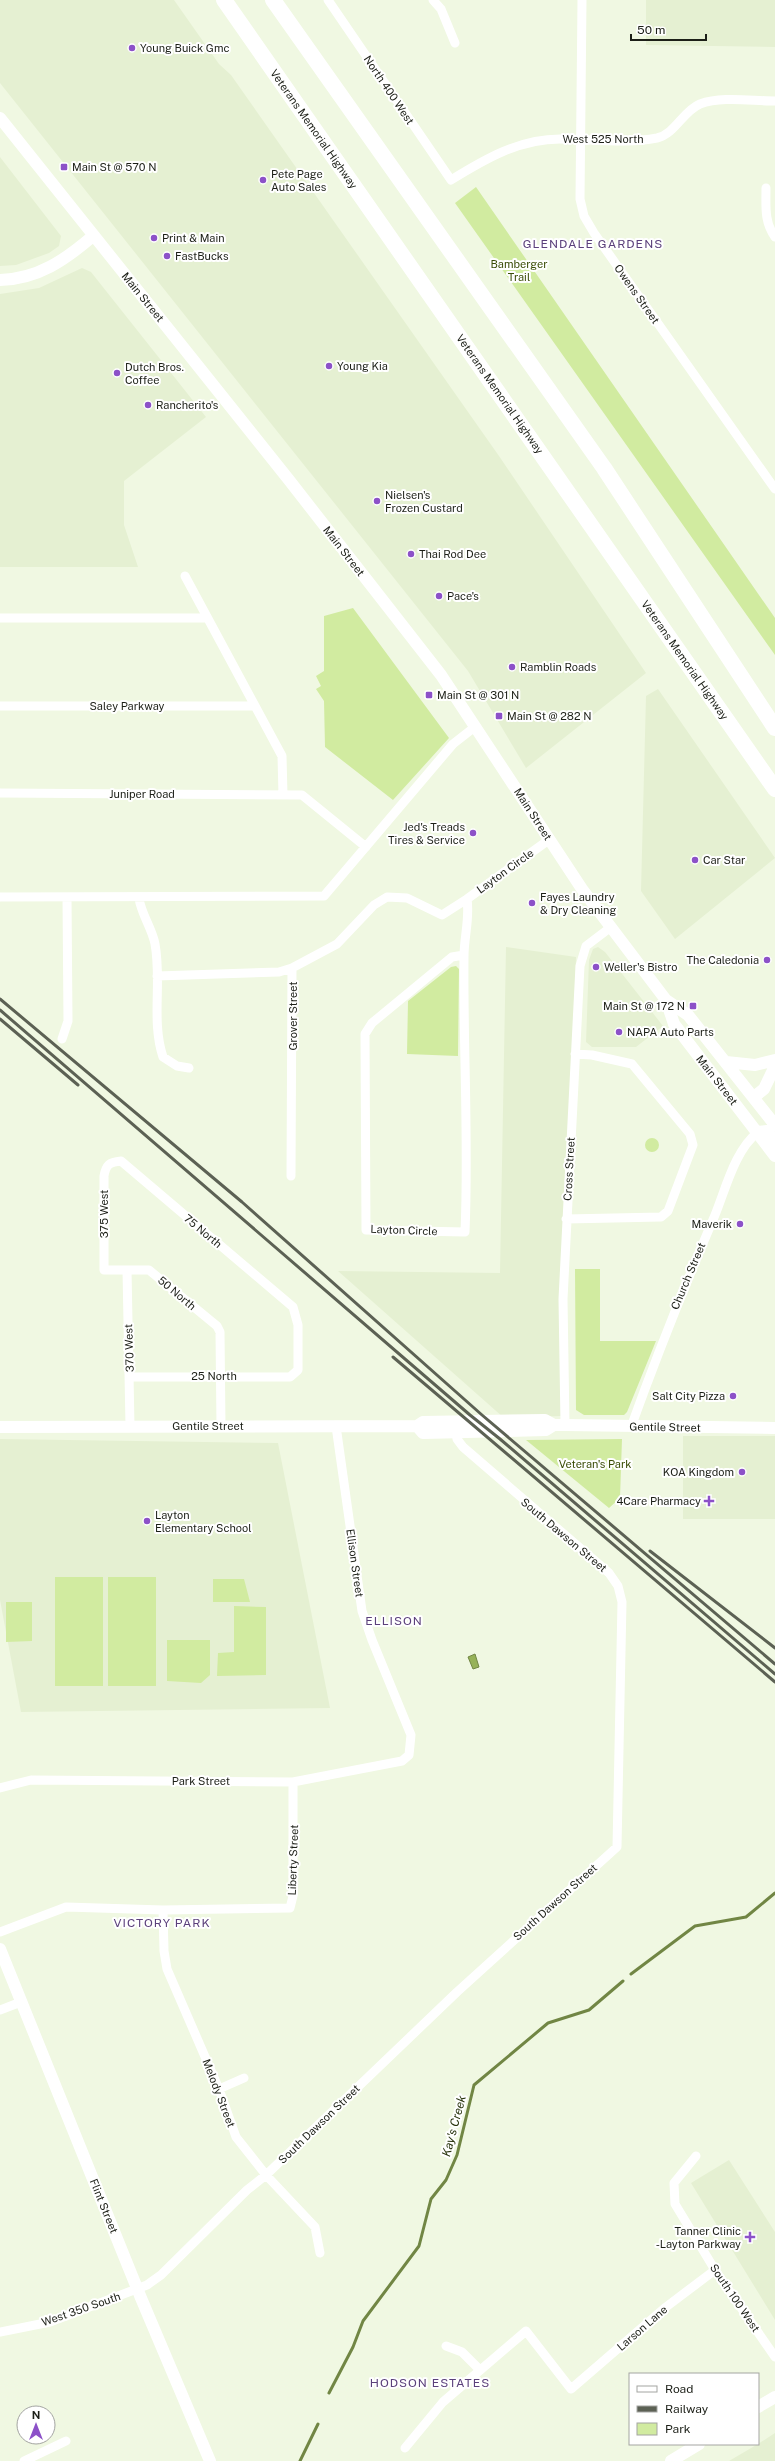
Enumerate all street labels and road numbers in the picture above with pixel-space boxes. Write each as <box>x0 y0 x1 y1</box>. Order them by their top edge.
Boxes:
street label: North 400 West <box>362 53 416 127</box>
street label: Veterans Memorial Highway <box>268 67 360 191</box>
street label: West 525 North <box>562 133 644 145</box>
street label: Owens Street <box>612 262 662 326</box>
street label: Main Street <box>120 270 166 324</box>
street label: Veterans Memorial Highway <box>454 332 546 456</box>
street label: Main Street <box>321 524 367 578</box>
street label: Veterans Memorial Highway <box>639 598 731 722</box>
street label: Saley Parkway <box>90 700 165 712</box>
street label: Main Street <box>512 786 554 842</box>
street label: Juniper Road <box>109 788 175 800</box>
street label: Layton Circle <box>474 846 536 896</box>
street label: Grover Street <box>287 981 299 1051</box>
street label: Main Street <box>694 1053 740 1107</box>
street label: Cross Street <box>561 1137 577 1201</box>
street label: 375 West <box>98 1190 110 1238</box>
street label: 75 North <box>182 1212 224 1250</box>
street label: Layton Circle <box>370 1223 438 1237</box>
street label: Church Street <box>668 1241 708 1311</box>
street label: 50 North <box>156 1274 198 1312</box>
street label: 370 West <box>122 1324 136 1372</box>
street label: 25 North <box>191 1370 237 1382</box>
street label: Gentile Street <box>172 1420 244 1432</box>
street label: Gentile Street <box>629 1420 701 1434</box>
street label: South Dawson Street <box>519 1496 609 1574</box>
street label: Ellison Street <box>344 1528 366 1598</box>
street label: Park Street <box>172 1775 230 1787</box>
street label: Liberty Street <box>286 1824 300 1896</box>
street label: South Dawson Street <box>511 1861 599 1943</box>
street label: Melody Street <box>200 2057 238 2129</box>
street label: South Dawson Street <box>276 2082 362 2166</box>
street label: Flint Street <box>88 2177 120 2235</box>
street label: South 100 West <box>708 2262 762 2334</box>
street label: West 350 South <box>40 2290 122 2328</box>
street label: Larson Lane <box>615 2303 669 2353</box>

